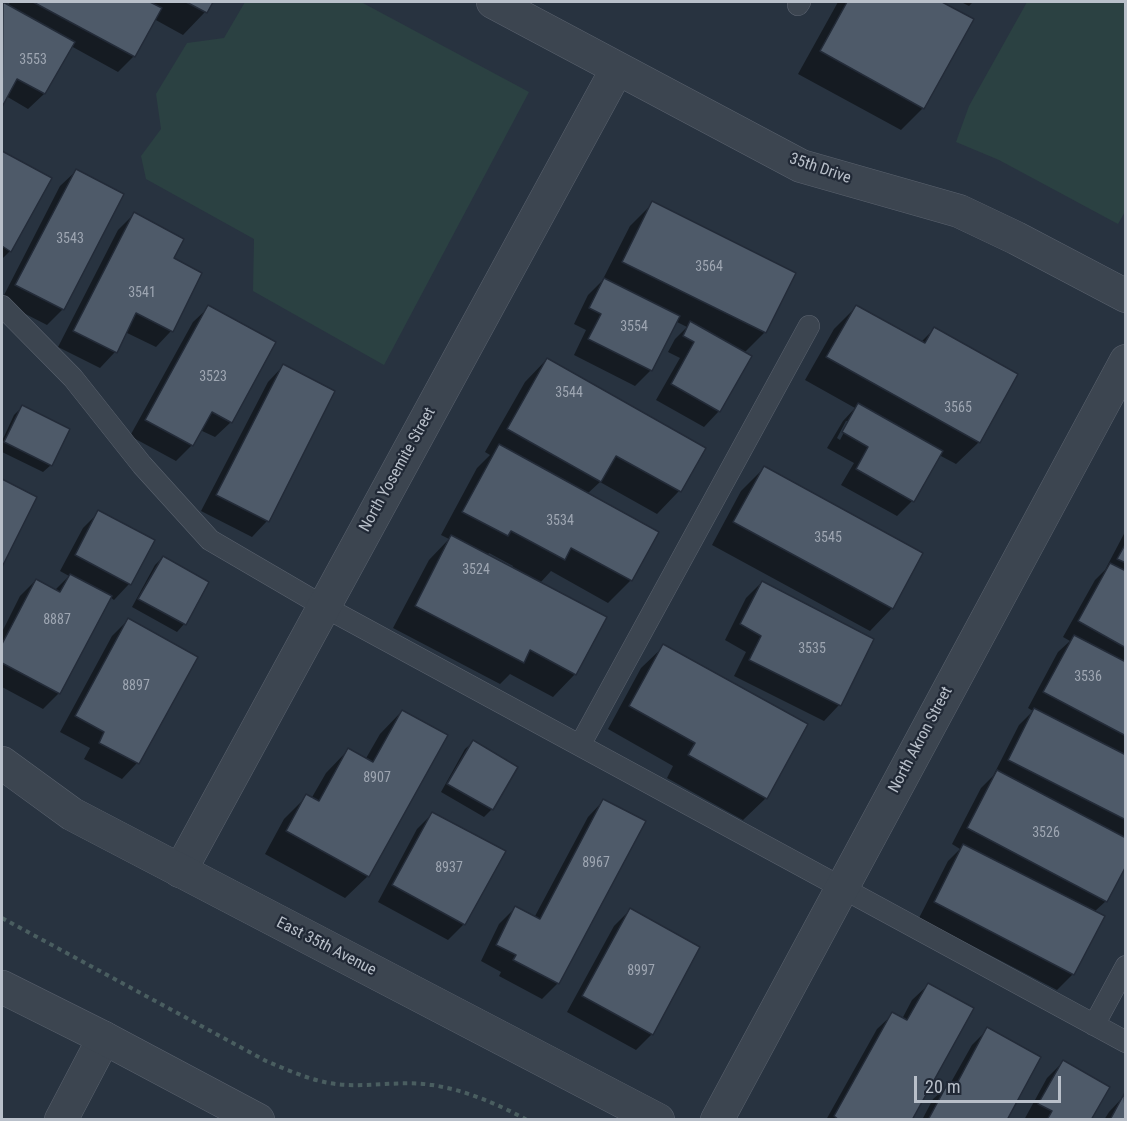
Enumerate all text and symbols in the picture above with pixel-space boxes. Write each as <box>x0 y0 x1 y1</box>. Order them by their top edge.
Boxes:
house number: 3553 <box>19 52 47 68</box>
street label: 35th Drive <box>787 150 853 188</box>
house number: 3543 <box>56 231 84 247</box>
house number: 3564 <box>695 259 723 275</box>
house number: 3541 <box>128 285 156 301</box>
house number: 3554 <box>620 319 648 335</box>
house number: 3523 <box>199 369 227 385</box>
house number: 3544 <box>555 385 583 401</box>
house number: 3565 <box>944 400 972 416</box>
street label: North Yosemite Street <box>356 404 440 536</box>
house number: 3534 <box>546 513 574 529</box>
house number: 3545 <box>814 530 842 546</box>
house number: 3524 <box>462 562 490 578</box>
house number: 8887 <box>43 612 71 628</box>
house number: 3535 <box>798 641 826 657</box>
house number: 3536 <box>1074 669 1102 685</box>
house number: 8897 <box>122 678 150 694</box>
street label: North Akron Street <box>885 684 957 796</box>
house number: 8907 <box>363 770 391 786</box>
house number: 3526 <box>1032 825 1060 841</box>
house number: 8967 <box>582 855 610 871</box>
house number: 8937 <box>435 860 463 876</box>
street label: East 35th Avenue <box>273 914 379 980</box>
house number: 8997 <box>627 963 655 979</box>
scale bar <box>917 1064 1064 1102</box>
text: 20 m <box>925 1076 960 1097</box>

